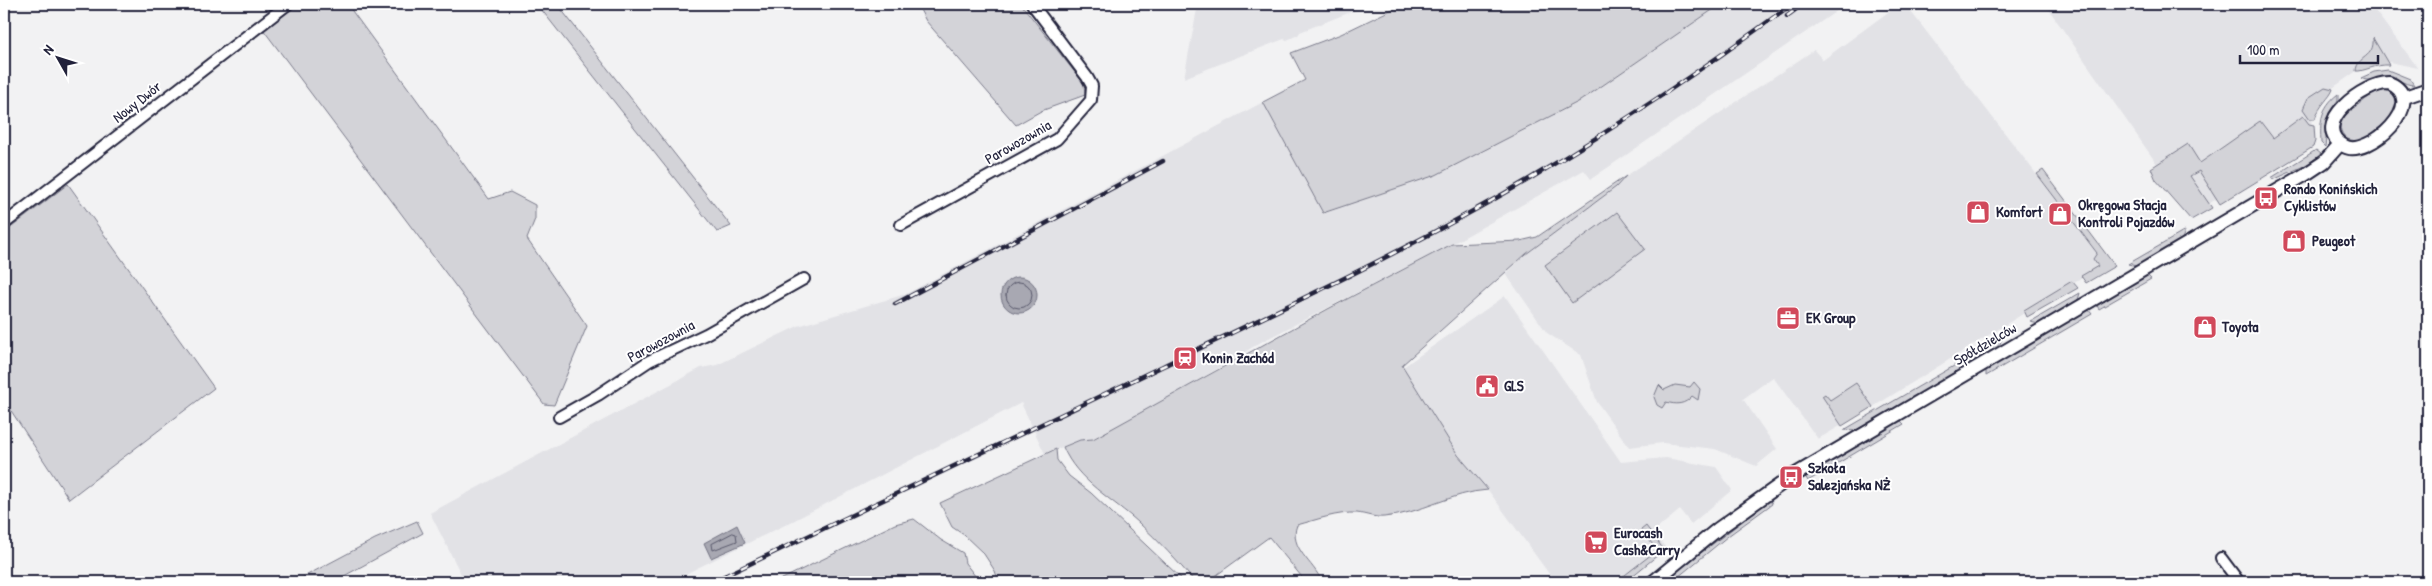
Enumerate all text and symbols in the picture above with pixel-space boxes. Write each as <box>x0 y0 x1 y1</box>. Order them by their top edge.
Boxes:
north arrow <box>32 32 82 82</box>
scale bar <box>2240 32 2377 64</box>
text: 100 m <box>2247 39 2280 60</box>
text: N <box>38 40 58 58</box>
street label: Nowy Dwór <box>108 76 166 127</box>
street label: Parowozownia <box>981 114 1055 169</box>
place label: Rondo Konińskich Cyklistów <box>2284 178 2378 217</box>
bus stop icon: Rondo Konińskich Cyklistów <box>2253 185 2279 211</box>
place label: Okręgowa Stacja Kontroli Pojazdów <box>2078 194 2174 232</box>
shop icon: Komfort <box>1965 199 1991 225</box>
place label: Komfort <box>1996 201 2043 222</box>
shop icon: Okręgowa Stacja Kontroli Pojazdów <box>2047 201 2073 227</box>
shop icon: Peugeot <box>2281 228 2307 254</box>
place label: Peugeot <box>2312 230 2356 252</box>
office icon: EK Group <box>1775 305 1801 331</box>
place label: EK Group <box>1806 307 1856 329</box>
street label: Parowozownia <box>623 314 698 367</box>
shop icon: Toyota <box>2192 314 2218 340</box>
place label: Toyota <box>2221 316 2259 338</box>
street label: Spółdzielców <box>1949 317 2020 370</box>
station icon: Konin Zachód <box>1172 345 1198 371</box>
place label: Konin Zachód <box>1202 347 1274 368</box>
public building icon: GLS <box>1474 373 1500 399</box>
place label: GLS <box>1504 375 1524 396</box>
place label: Szkoła Salezjańska NŻ <box>1808 457 1891 495</box>
bus stop icon: Szkoła Salezjańska NŻ <box>1778 464 1804 490</box>
place label: Eurocash Cash&Carry <box>1614 522 1681 561</box>
supermarket icon: Eurocash Cash&Carry <box>1583 529 1609 555</box>

